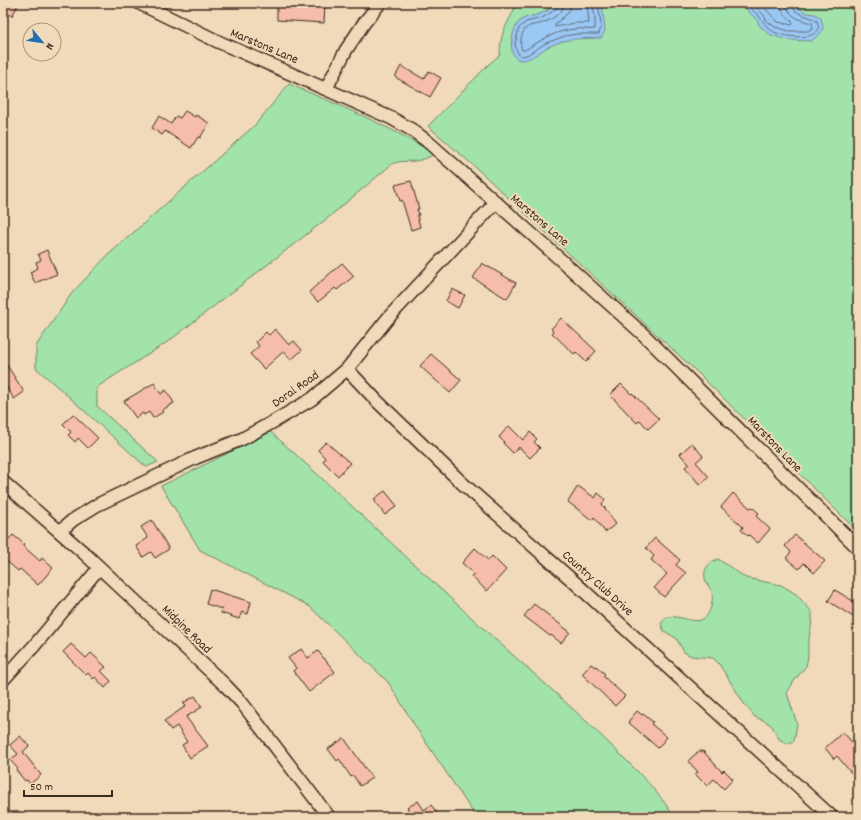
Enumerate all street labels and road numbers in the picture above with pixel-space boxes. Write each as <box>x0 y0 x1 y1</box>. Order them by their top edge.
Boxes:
street label: Marstons Lane <box>227 24 301 70</box>
street label: Marstons Lane <box>506 190 573 252</box>
street label: Doral Road <box>269 367 323 413</box>
street label: Marstons Lane <box>742 412 806 478</box>
street label: Country Club Drive <box>557 547 637 622</box>
street label: Midpine Road <box>157 601 215 659</box>

